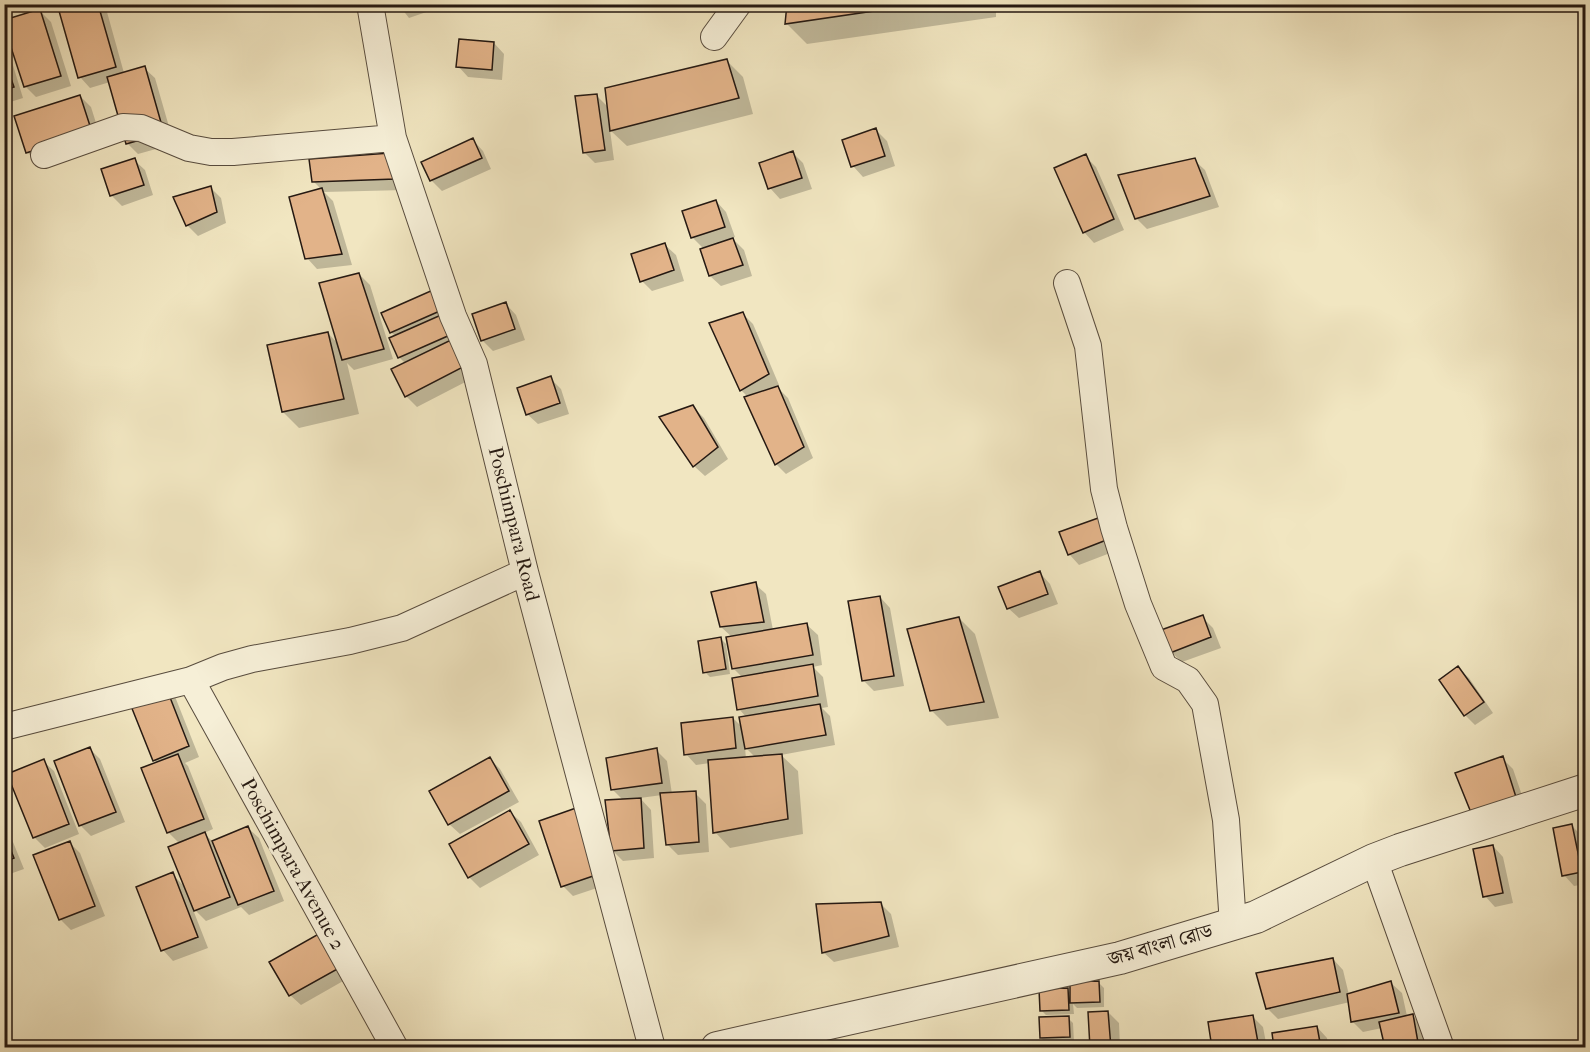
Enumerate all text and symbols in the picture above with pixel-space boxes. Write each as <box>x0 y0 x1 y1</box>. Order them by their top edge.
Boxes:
street label: Poschimpara Road <box>484 444 545 605</box>
street label: Poschimpara Avenue 2 <box>236 774 350 954</box>
street label: জয় বাংলা রোড <box>1104 919 1216 971</box>

